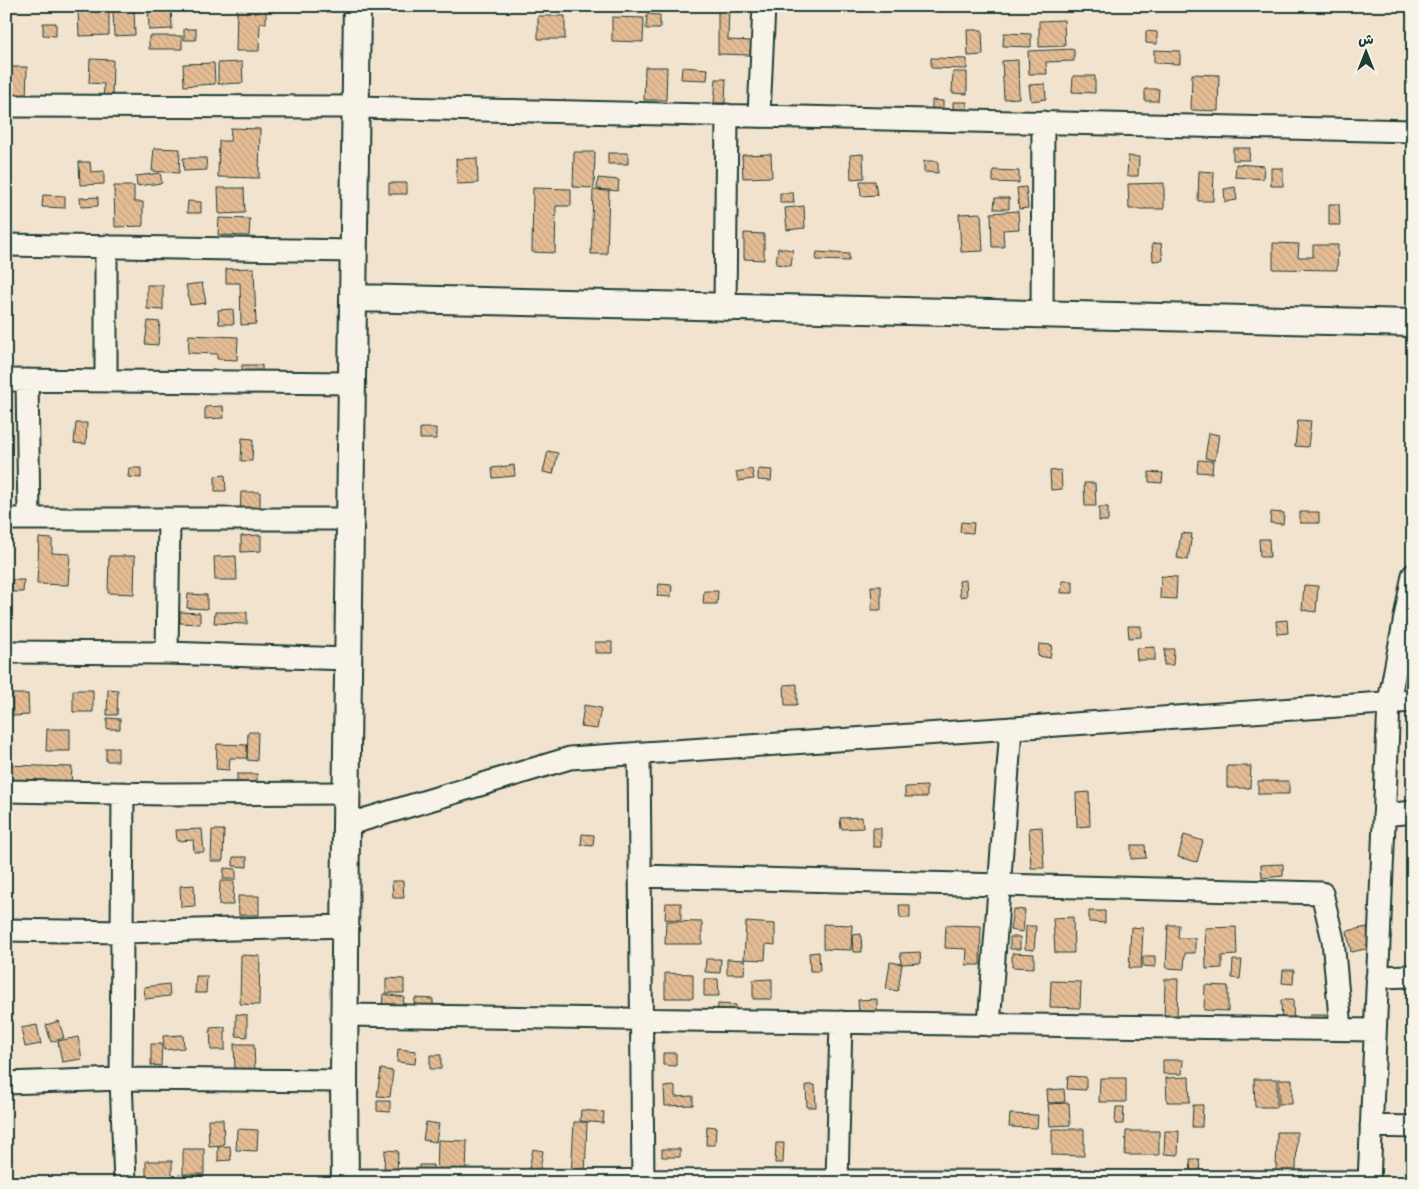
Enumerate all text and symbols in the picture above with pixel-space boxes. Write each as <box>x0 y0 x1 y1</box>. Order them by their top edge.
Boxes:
north arrow <box>1342 28 1392 78</box>
text: ش <box>1358 31 1374 49</box>

